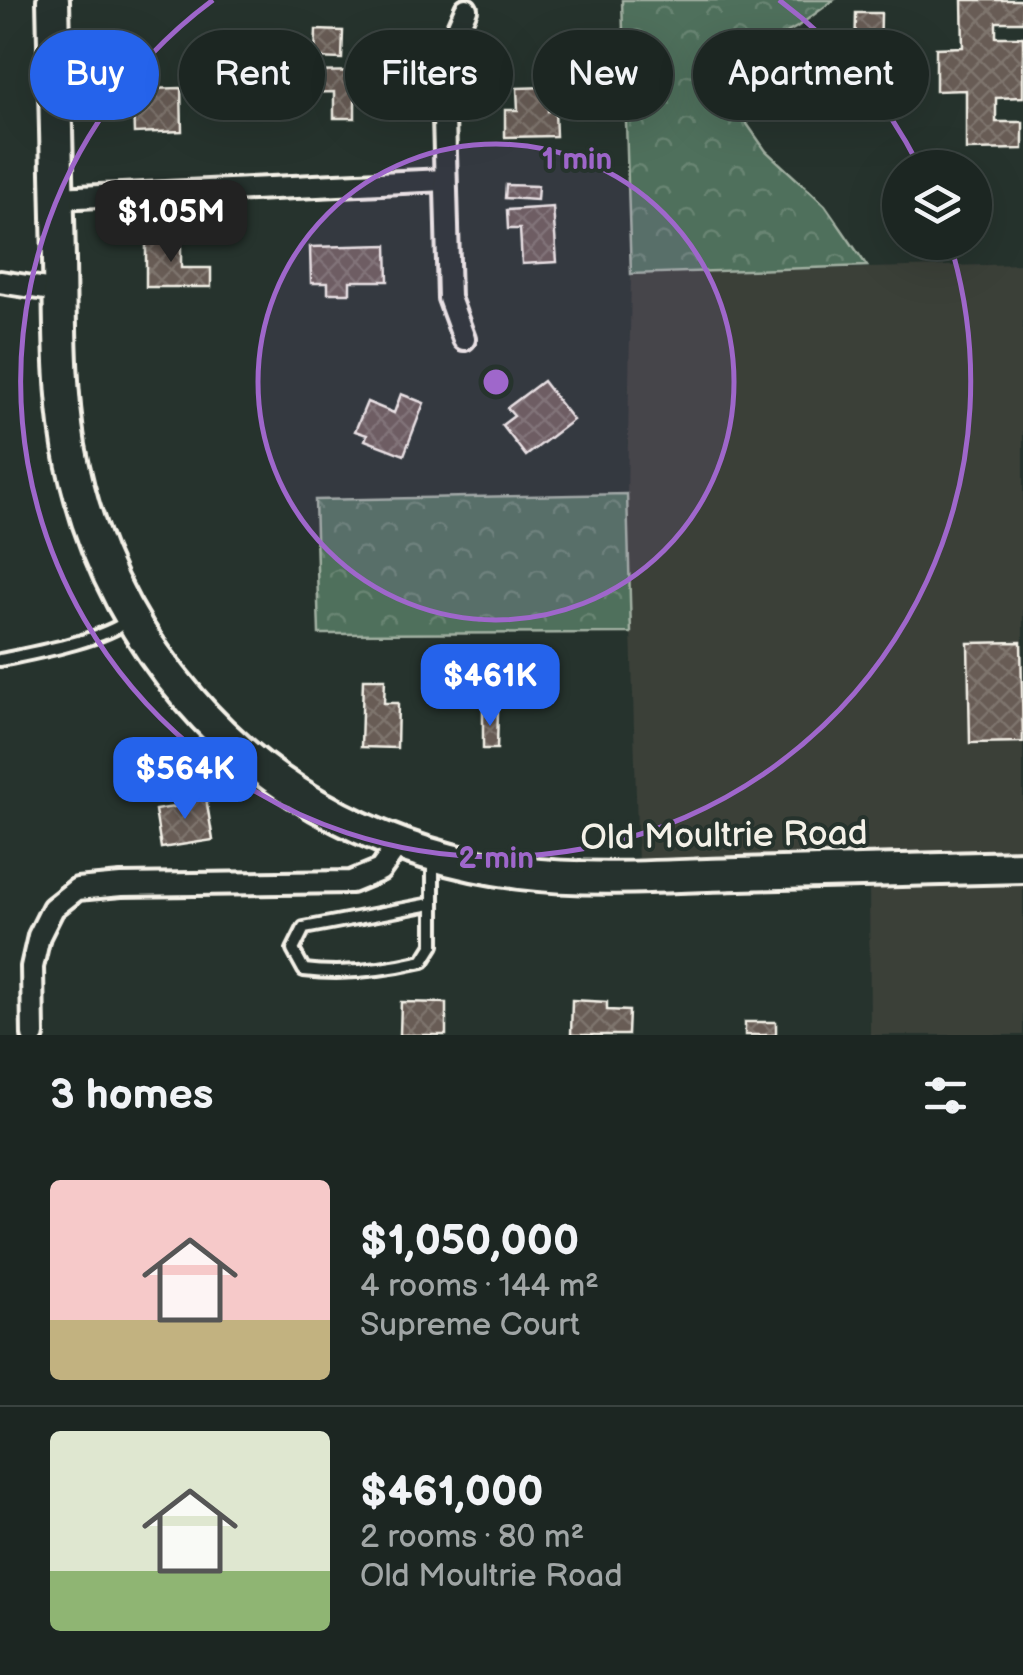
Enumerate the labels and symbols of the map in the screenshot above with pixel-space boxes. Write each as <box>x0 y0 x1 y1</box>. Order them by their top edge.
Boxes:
text: 1 min <box>542 142 612 178</box>
pin: $1.05M <box>90 180 252 265</box>
centre of rings <box>478 364 514 400</box>
pin: $461K <box>420 644 560 729</box>
pin: $564K <box>115 737 255 822</box>
street label: Old Moultrie Road <box>580 812 868 860</box>
text: 2 min <box>458 841 534 877</box>

